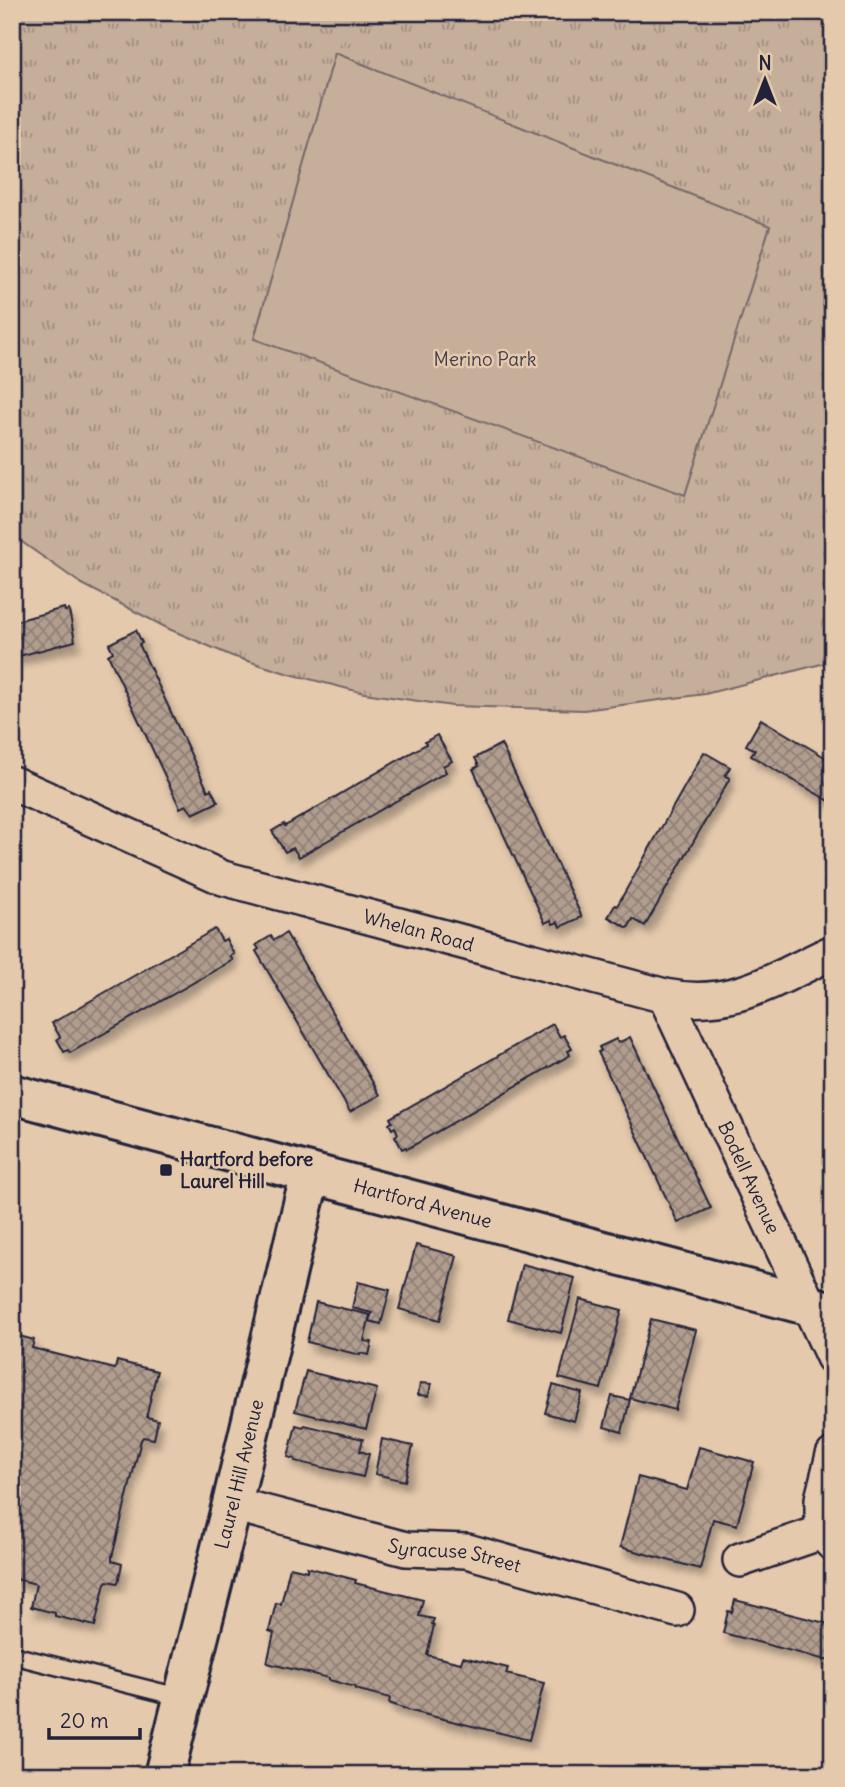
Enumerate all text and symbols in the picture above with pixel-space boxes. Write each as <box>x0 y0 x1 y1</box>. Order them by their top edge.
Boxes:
north arrow <box>730 46 800 116</box>
text: N <box>758 51 772 75</box>
park label: Merino Park <box>434 347 537 371</box>
street label: Whelan Road <box>361 904 477 957</box>
street label: Bodell Avenue <box>713 1117 786 1237</box>
place label: Hartford before Laurel Hill <box>180 1147 313 1193</box>
marker: Hartford before Laurel Hill <box>158 1162 174 1178</box>
street label: Hartford Avenue <box>351 1173 495 1233</box>
street label: Laurel Hill Avenue <box>209 1397 268 1551</box>
street label: Syracuse Street <box>386 1533 524 1578</box>
scale bar <box>49 1696 140 1740</box>
text: 20 m <box>60 1707 109 1734</box>

